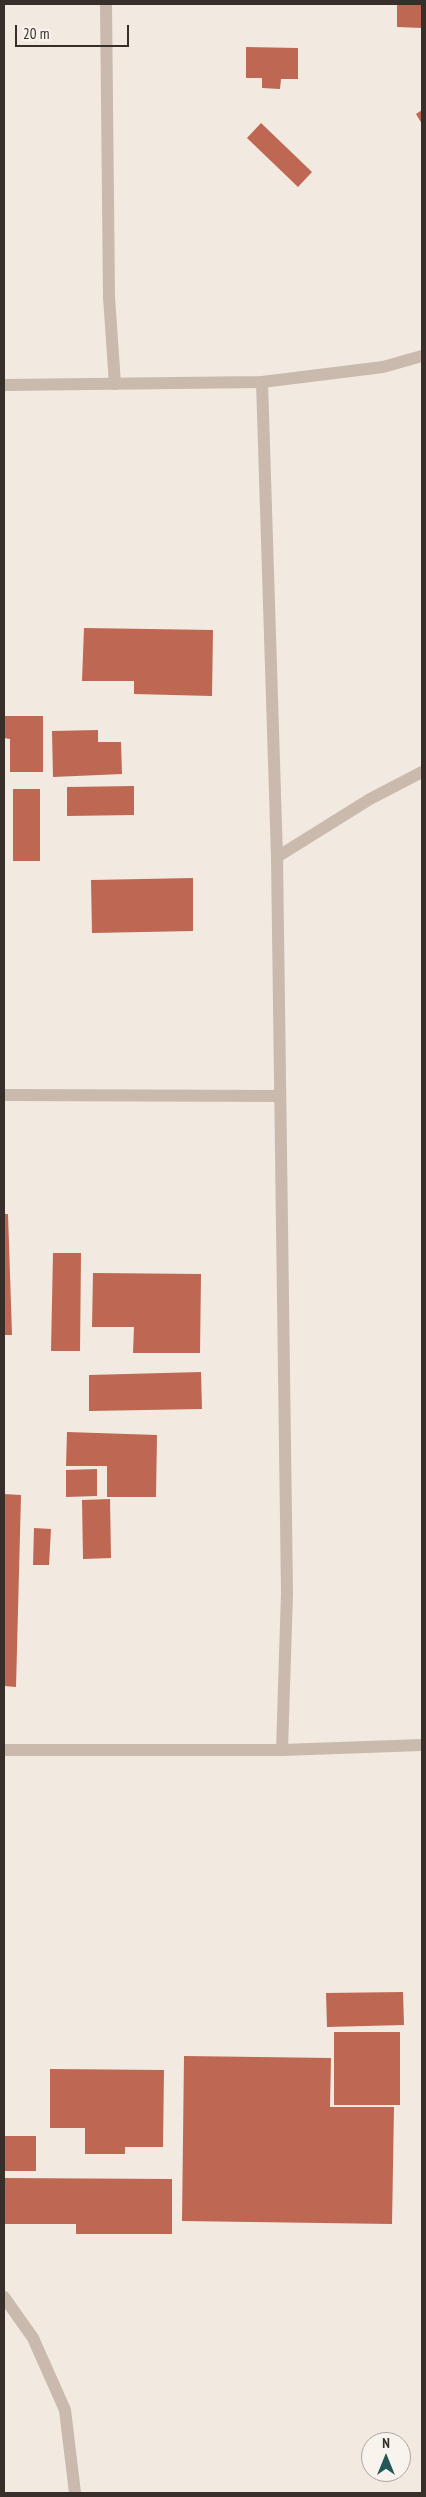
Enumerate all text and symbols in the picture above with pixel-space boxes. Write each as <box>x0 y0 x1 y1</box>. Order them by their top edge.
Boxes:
scale bar <box>18 15 131 47</box>
text: 20 m <box>23 24 49 43</box>
north arrow <box>361 2432 411 2482</box>
text: N <box>382 2434 390 2452</box>

